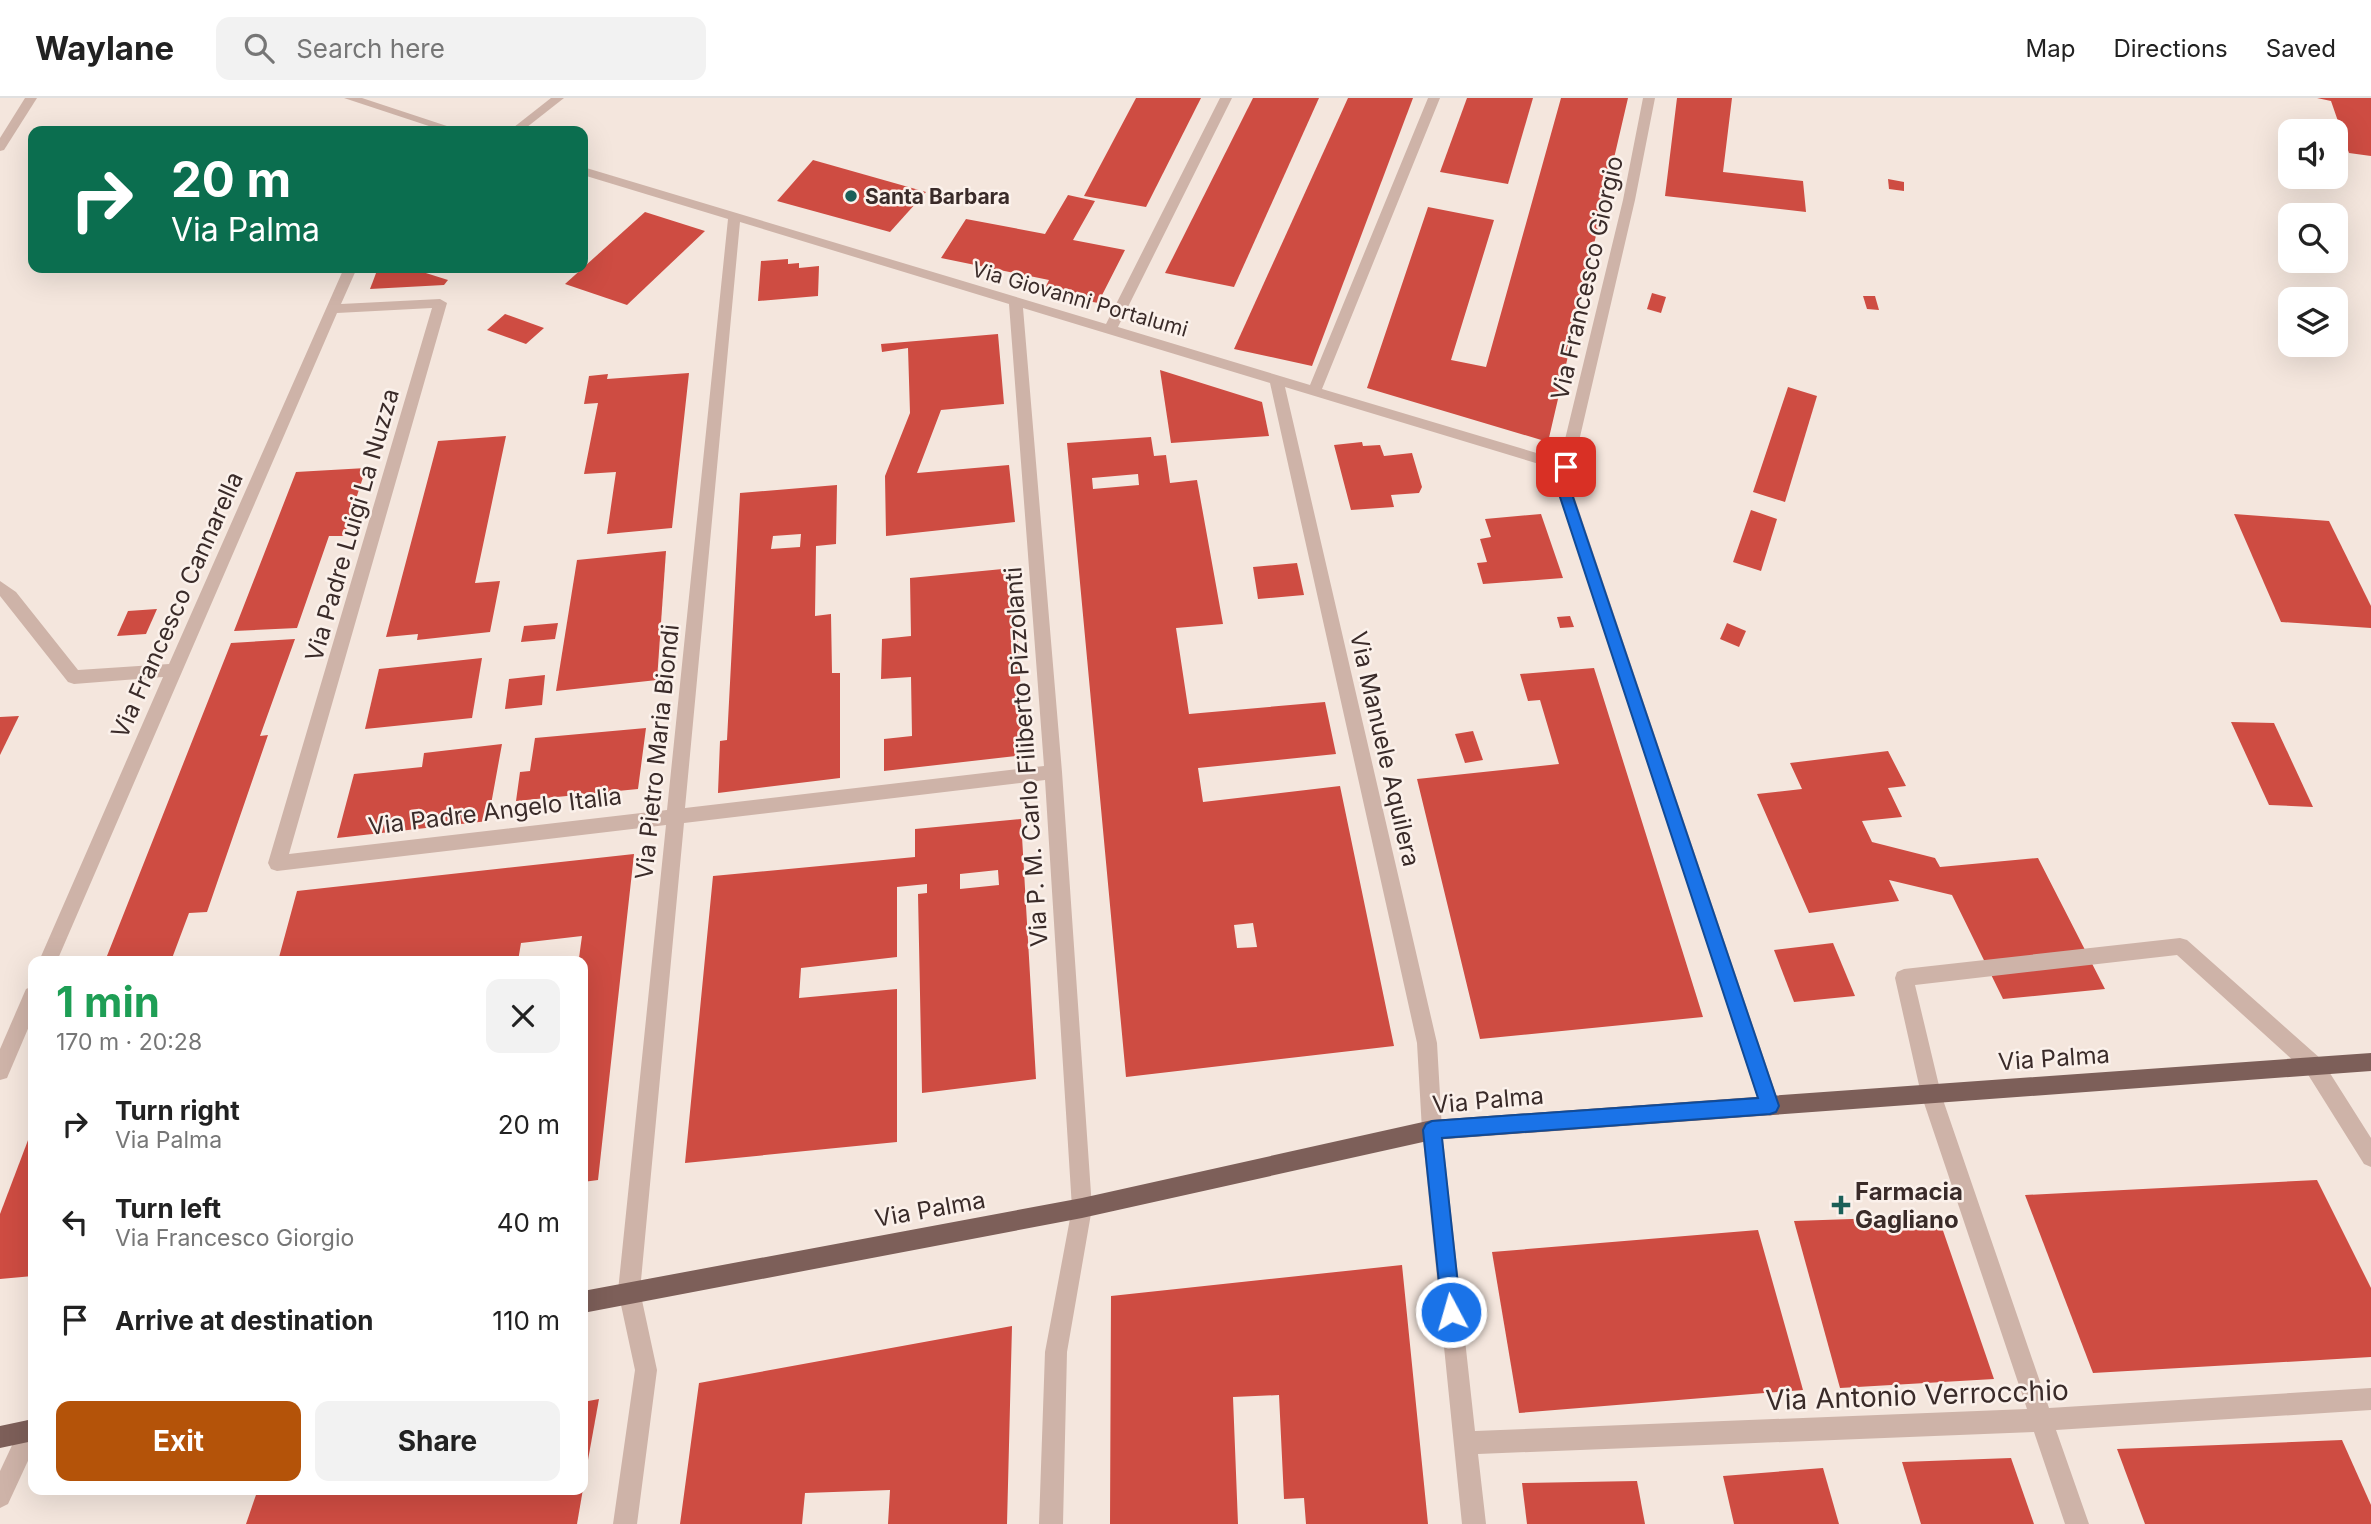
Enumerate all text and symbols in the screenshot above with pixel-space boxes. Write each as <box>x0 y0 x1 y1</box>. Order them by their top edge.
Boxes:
search box <box>216 17 706 80</box>
text: Waylane <box>35 28 174 68</box>
icon: search <box>240 29 278 67</box>
text: Search here <box>296 33 445 64</box>
text: Map <box>2026 34 2075 63</box>
text: Directions <box>2113 34 2228 63</box>
text: Saved <box>2266 34 2336 63</box>
map controls <box>2278 119 2348 357</box>
button: sound <box>2278 119 2348 189</box>
text: 20 m <box>171 150 291 209</box>
street label: Via Francesco Giorgio <box>1545 153 1629 403</box>
icon: right <box>56 154 147 245</box>
place label: Santa Barbara <box>865 184 1010 209</box>
marker: Santa Barbara <box>843 188 859 204</box>
button: search <box>2278 203 2348 273</box>
text: Via Palma <box>171 210 320 249</box>
street label: Via Giovanni Portalumi <box>969 256 1191 342</box>
button: layers <box>2278 287 2348 357</box>
street label: Via Padre Luigi La Nuzza <box>299 385 405 665</box>
pin <box>1536 437 1596 497</box>
icon: arrive <box>1547 448 1585 486</box>
street label: Via Francesco Cannarella <box>105 467 249 743</box>
street label: Via P. M. Carlo Filiberto Pizzolanti <box>998 566 1054 948</box>
street label: Via Pietro Maria Biondi <box>629 623 685 881</box>
street label: Via Manuele Aquilera <box>1344 629 1426 869</box>
street label: Via Padre Angelo Italia <box>367 781 623 841</box>
text: 1 min <box>56 976 160 1027</box>
button: close <box>486 979 560 1053</box>
text: 170 m · 20:28 <box>56 1028 202 1056</box>
street label: Via Palma <box>1997 1040 2111 1076</box>
street label: Via Palma <box>1431 1081 1545 1119</box>
text: Turn right <box>115 1095 240 1126</box>
icon: right <box>56 1105 94 1143</box>
text: 20 m <box>498 1109 560 1140</box>
text: Via Palma <box>115 1126 222 1154</box>
place label: Farmacia Gagliano <box>1855 1177 1963 1234</box>
street label: Via Palma <box>872 1185 988 1233</box>
text: Turn left <box>115 1193 221 1224</box>
marker: Farmacia Gagliano <box>1833 1197 1849 1213</box>
icon: left <box>56 1203 94 1241</box>
text: 40 m <box>497 1207 560 1238</box>
text: Via Francesco Giorgio <box>115 1224 354 1252</box>
position arrow <box>1414 1275 1488 1349</box>
icon: arrive <box>56 1301 94 1339</box>
text: Arrive at destination <box>115 1305 374 1336</box>
text: 110 m <box>492 1305 560 1336</box>
street label: Via Antonio Verrocchio <box>1765 1373 2069 1417</box>
button: Exit <box>56 1401 301 1481</box>
button: Share <box>315 1401 560 1481</box>

